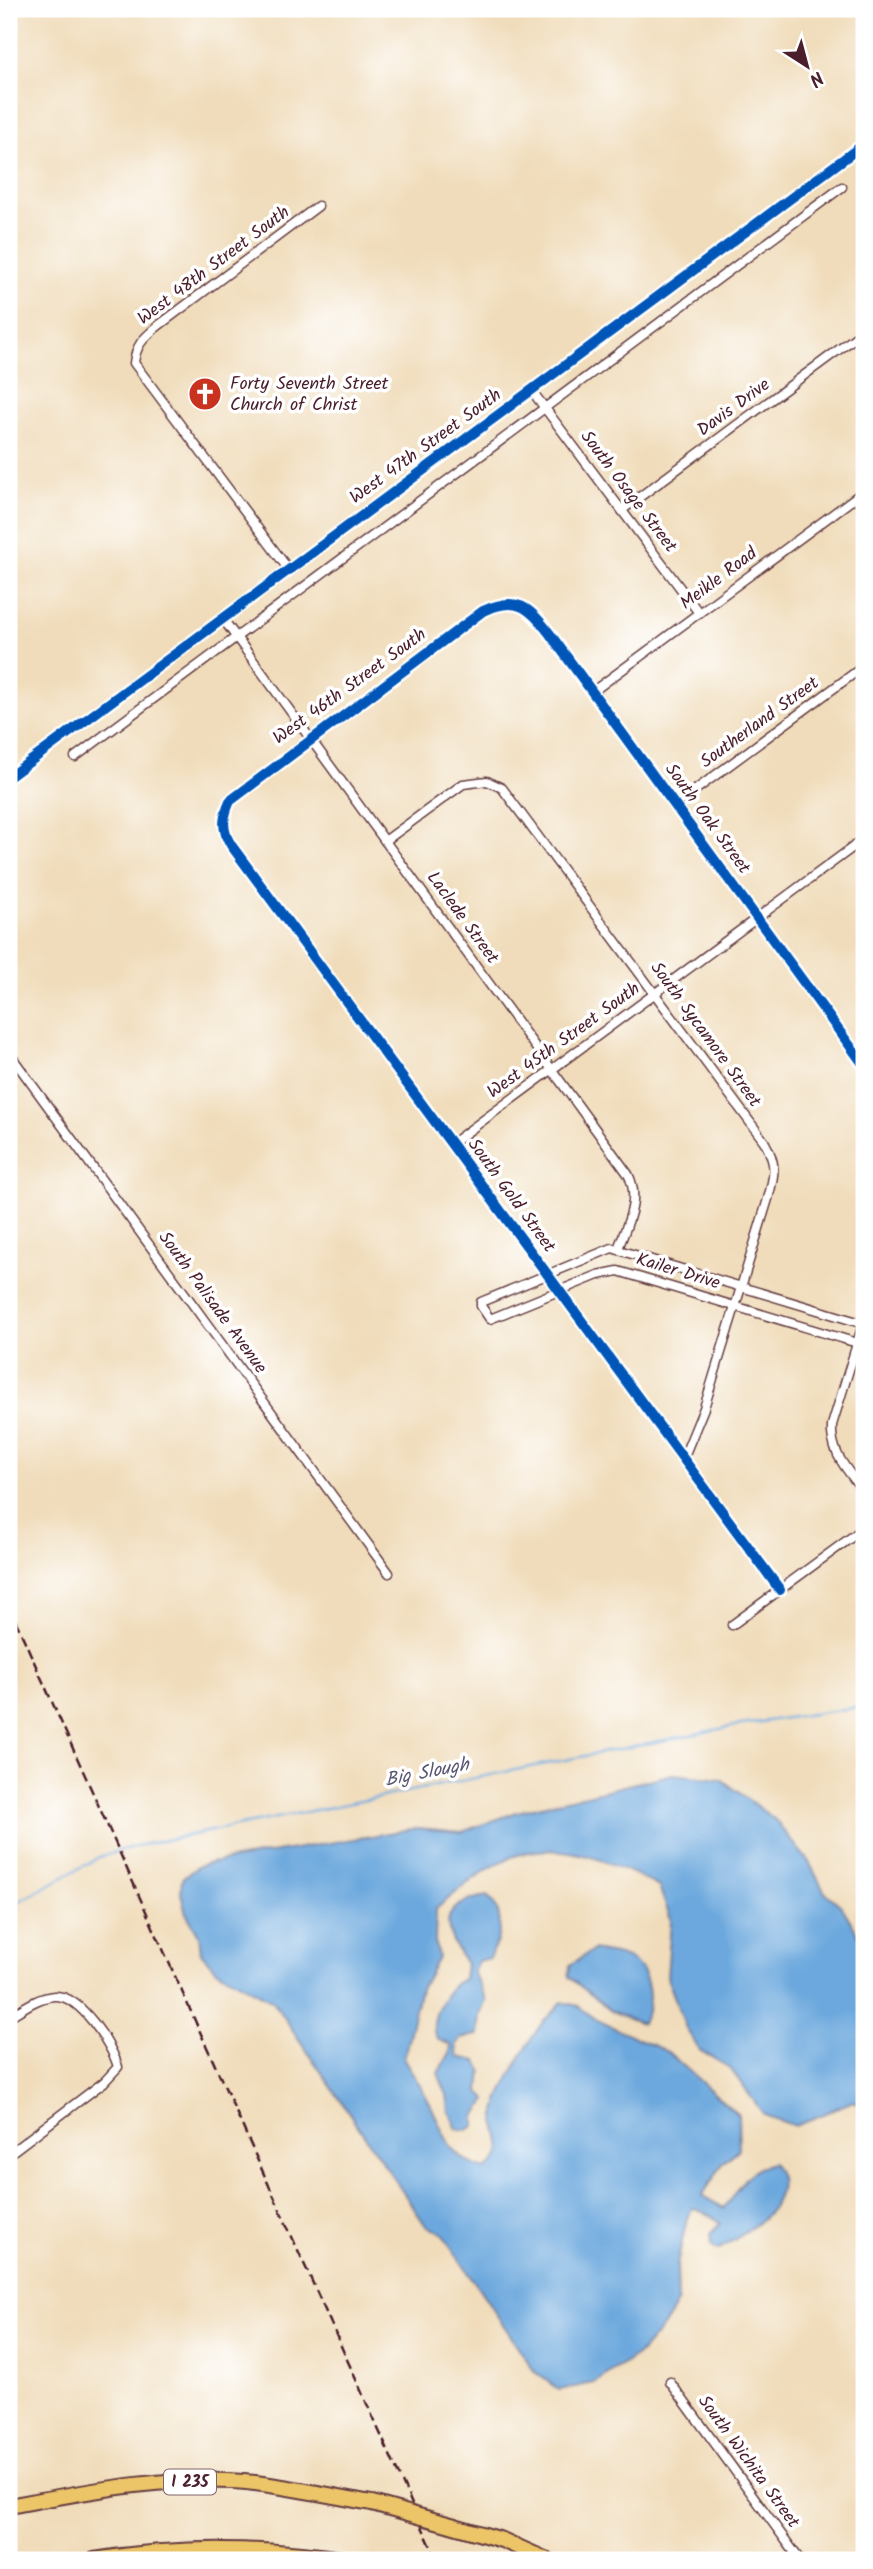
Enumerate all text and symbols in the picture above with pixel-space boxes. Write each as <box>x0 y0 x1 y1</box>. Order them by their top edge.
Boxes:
north arrow <box>772 32 842 102</box>
text: N <box>802 62 829 94</box>
street label: West 48th Street South <box>132 199 296 333</box>
place label: Forty Seventh Street Church of Christ <box>230 370 390 420</box>
street label: Davis Drive <box>691 371 777 445</box>
church icon: Forty Seventh Street Church of Christ <box>186 375 224 413</box>
street label: West 47th Street South <box>344 382 508 512</box>
street label: South Osage Street <box>572 425 684 560</box>
street label: Meikle Road <box>674 539 765 618</box>
street label: West 46th Street South <box>267 621 433 753</box>
street label: Southerland Street <box>694 669 827 776</box>
street label: South Oak Street <box>657 757 758 881</box>
street label: Laclede Street <box>418 865 506 971</box>
street label: South Sycamore Street <box>642 956 768 1115</box>
street label: West 45th Street South <box>481 975 647 1107</box>
street label: South Gold Street <box>459 1133 563 1260</box>
street label: South Palisade Avenue <box>150 1226 274 1380</box>
street label: Kailer Drive <box>632 1245 724 1299</box>
water label: Big Slough <box>382 1750 473 1796</box>
street label: South Wichita Street <box>690 2389 807 2536</box>
road number: I 235 <box>164 2470 216 2494</box>

